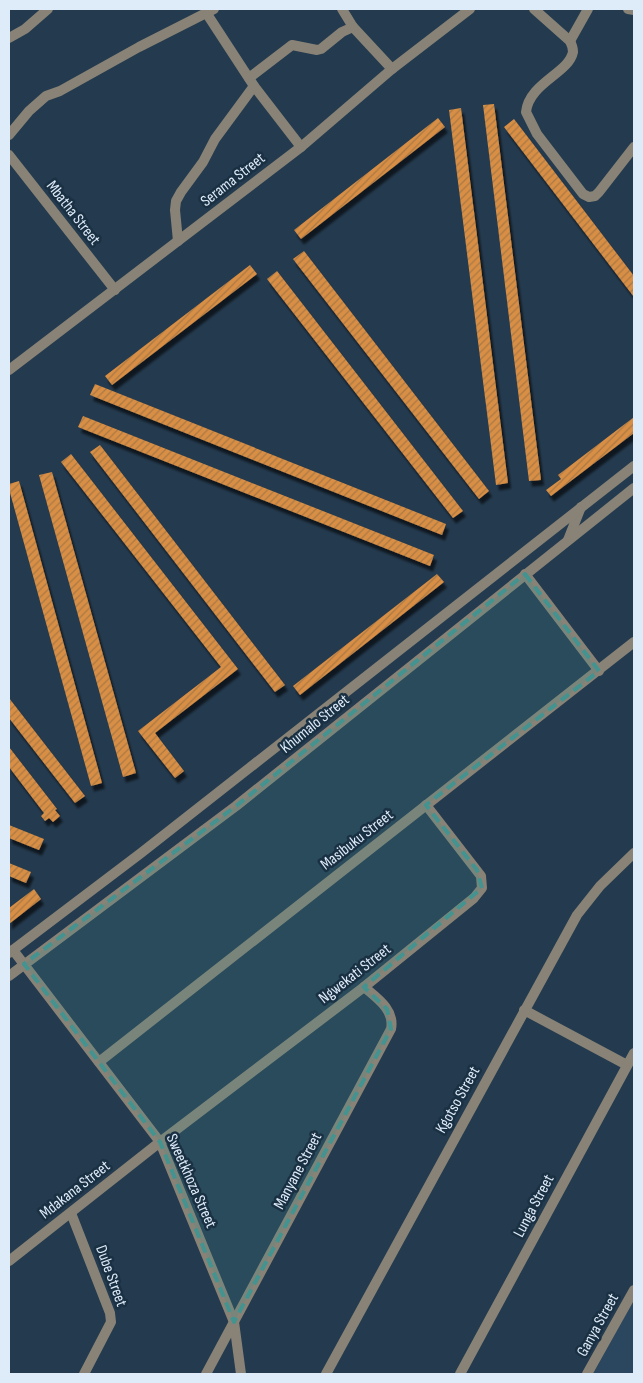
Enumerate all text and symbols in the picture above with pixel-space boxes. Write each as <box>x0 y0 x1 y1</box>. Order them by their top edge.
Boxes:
street label: Serama Street <box>197 149 269 211</box>
street label: Mbatha Street <box>42 177 104 249</box>
street label: Khumalo Street <box>277 690 353 758</box>
street label: Masibuku Street <box>317 806 397 874</box>
street label: Ngwekati Street <box>315 940 395 1008</box>
street label: Kgotso Street <box>432 1063 484 1137</box>
street label: Manyane Street <box>270 1129 326 1213</box>
street label: Sweetkhoza Street <box>162 1131 220 1231</box>
street label: Mdakana Street <box>36 1157 114 1223</box>
street label: Lunga Street <box>510 1171 558 1241</box>
street label: Dube Street <box>91 1243 131 1309</box>
street label: Ganya Street <box>573 1290 623 1360</box>

